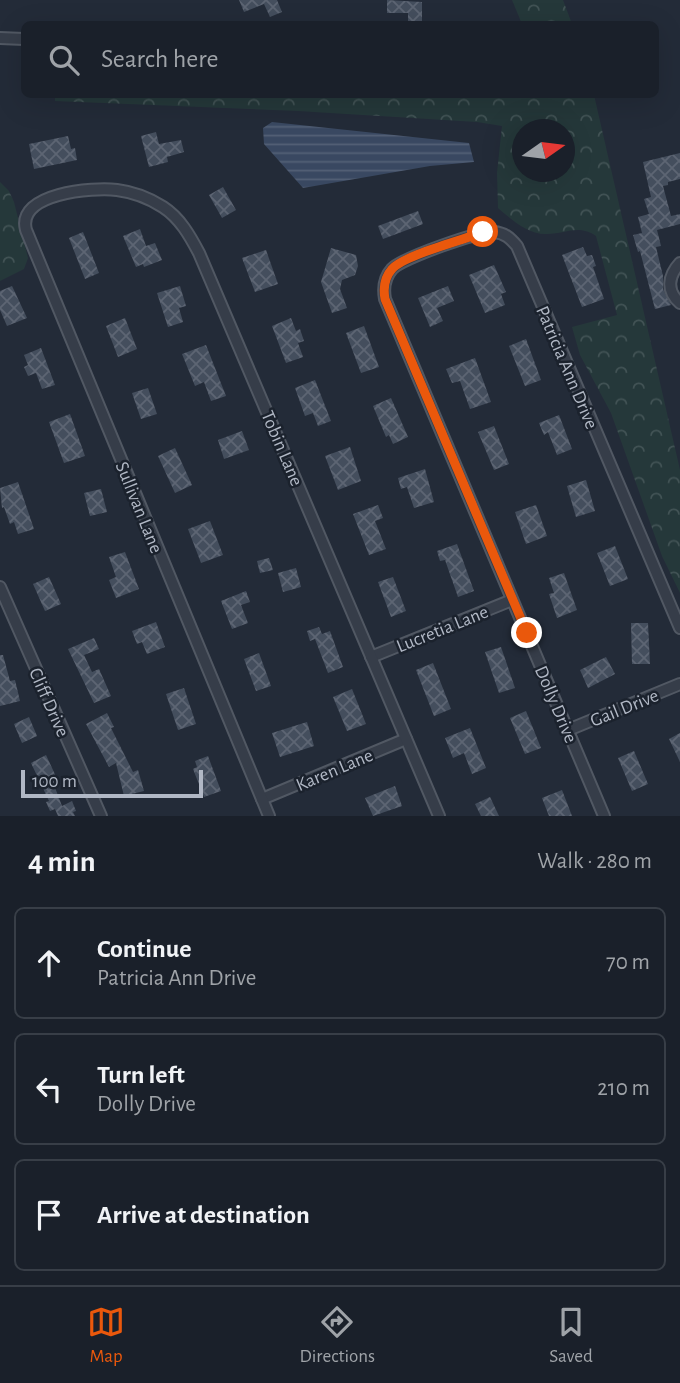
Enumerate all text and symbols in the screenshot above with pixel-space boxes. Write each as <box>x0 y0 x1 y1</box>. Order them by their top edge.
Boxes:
search box <box>21 21 659 98</box>
icon: search <box>45 41 83 79</box>
text: Search here <box>101 46 219 72</box>
north arrow <box>512 119 575 182</box>
route start <box>467 216 498 247</box>
street label: Patricia Ann Drive <box>532 303 601 432</box>
street label: Tobin Lane <box>257 408 306 489</box>
street label: Sullivan Lane <box>112 459 166 556</box>
street label: Lucretia Lane <box>394 602 491 656</box>
route end <box>511 617 542 648</box>
street label: Dolly Drive <box>531 663 580 746</box>
street label: Cliff Drive <box>25 665 72 740</box>
street label: Gail Drive <box>588 686 661 731</box>
street label: Karen Lane <box>293 746 376 795</box>
scale bar <box>21 767 203 799</box>
text: 100 m <box>32 772 77 791</box>
text: 4 min <box>28 847 96 877</box>
text: Walk · 280 m <box>537 850 652 873</box>
text: Continue <box>97 936 192 962</box>
icon: ahead <box>30 944 68 982</box>
text: 70 m <box>606 951 650 974</box>
text: Patricia Ann Drive <box>97 967 256 990</box>
text: Turn left <box>97 1062 185 1088</box>
icon: left <box>30 1070 68 1108</box>
text: 210 m <box>597 1077 650 1100</box>
text: Dolly Drive <box>97 1093 196 1116</box>
icon: arrive <box>30 1196 68 1234</box>
text: Arrive at destination <box>97 1202 310 1228</box>
tab: Map <box>87 1303 125 1368</box>
tab: Directions <box>299 1303 375 1368</box>
tab: Saved <box>549 1303 593 1368</box>

